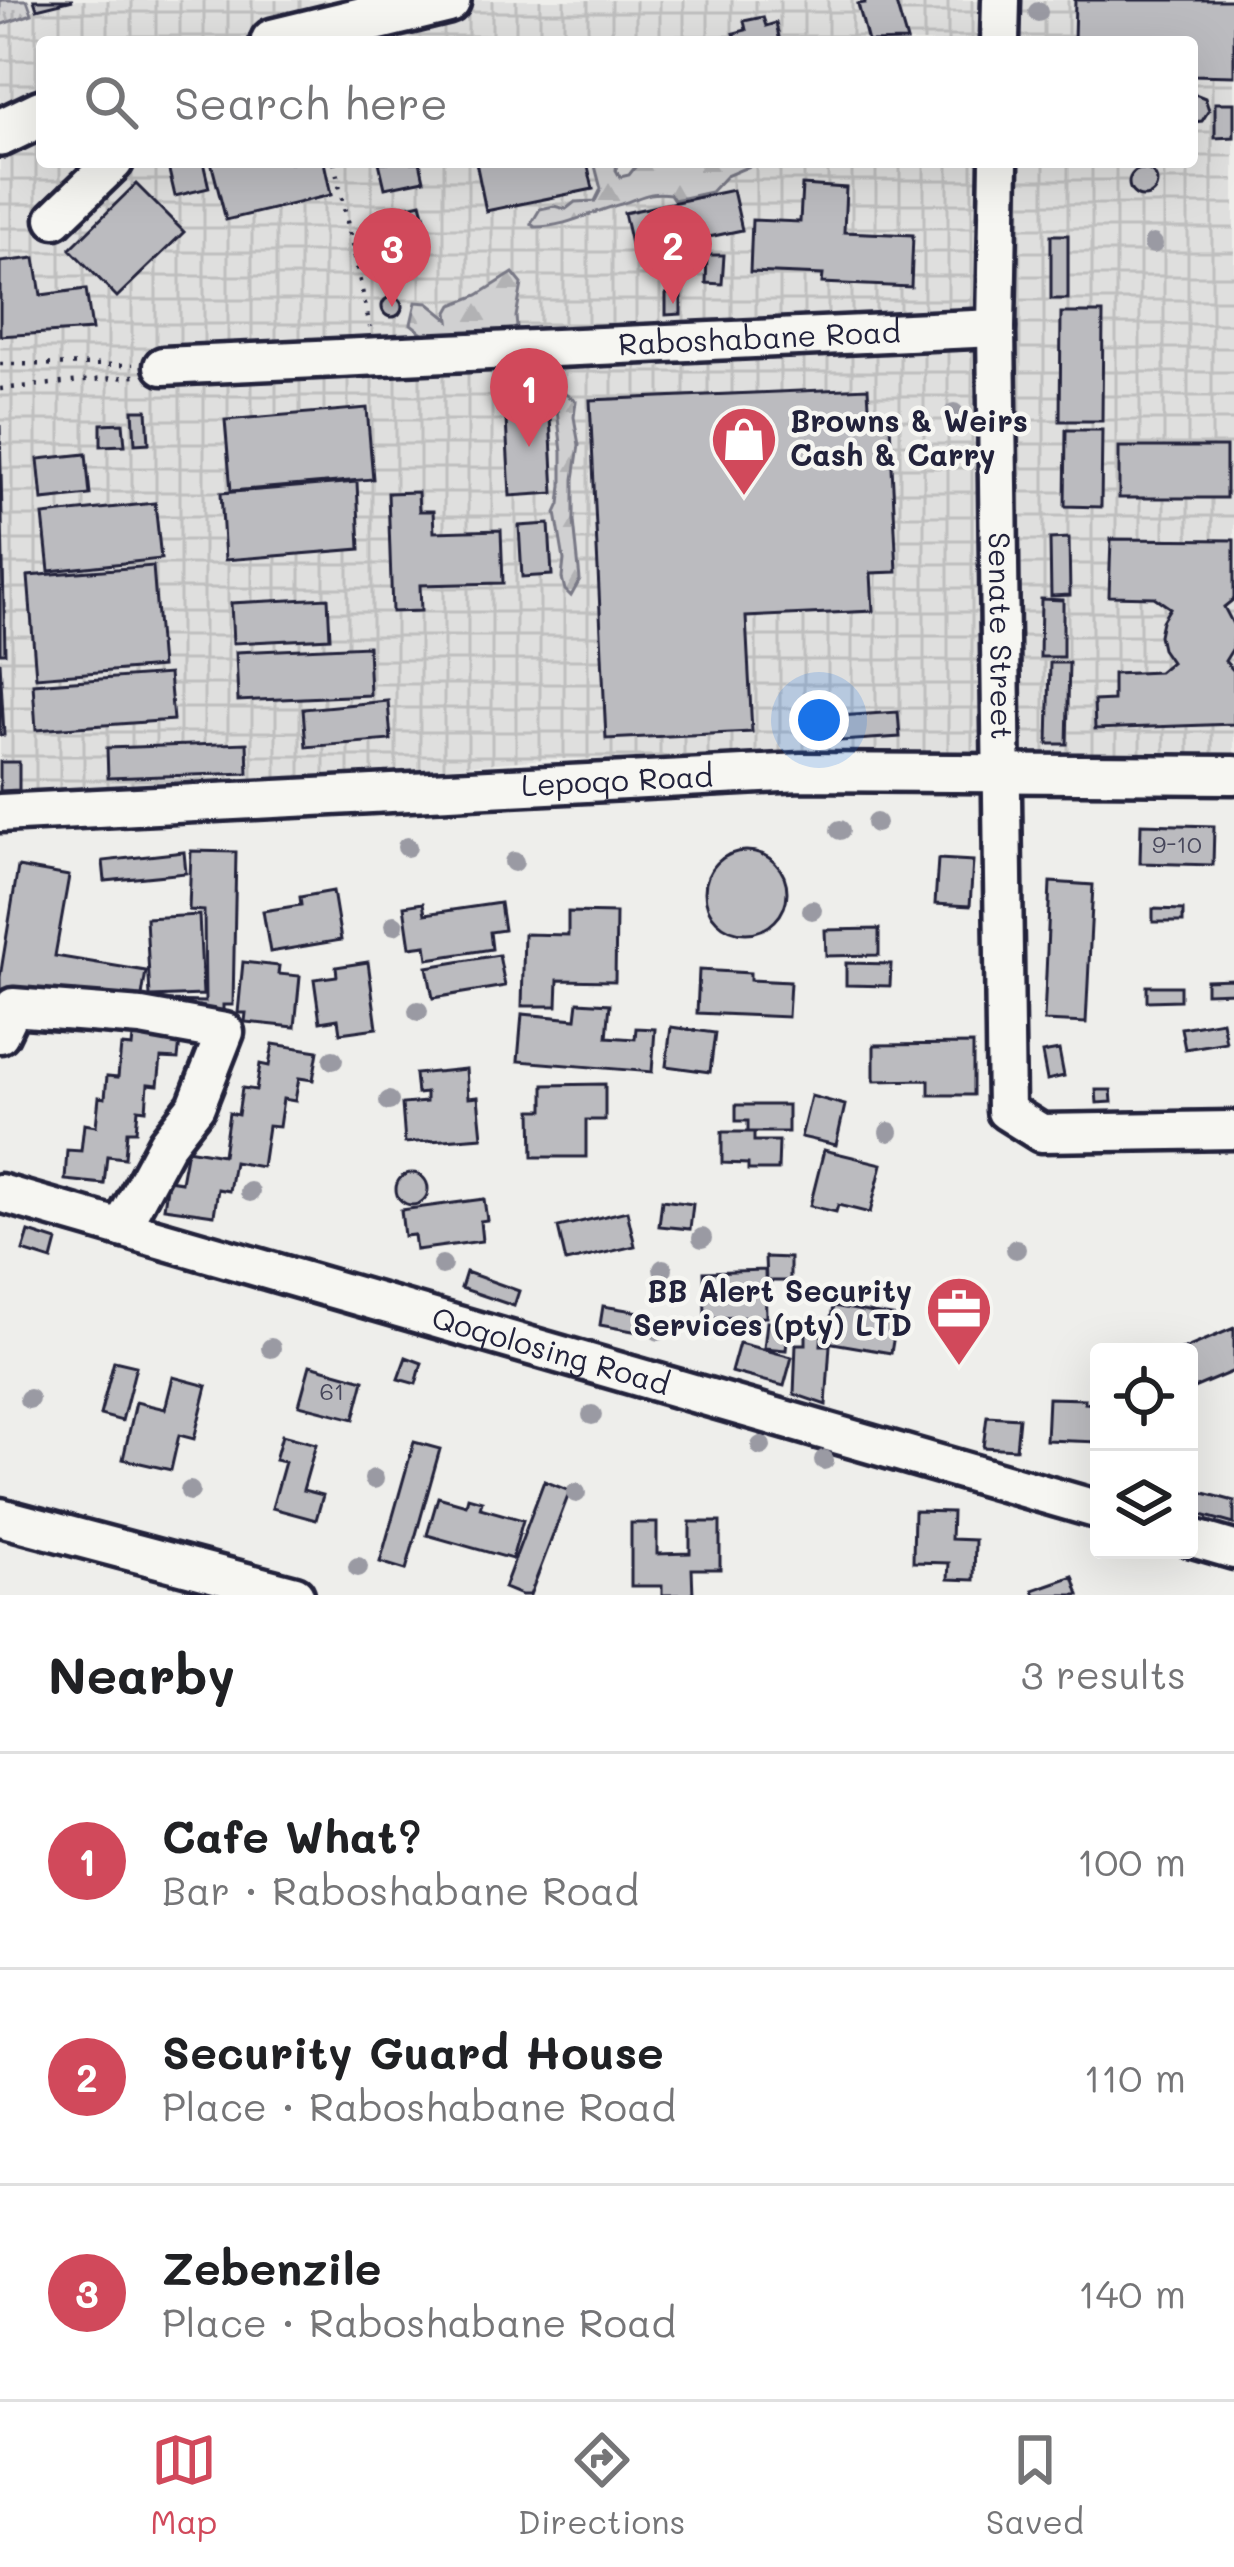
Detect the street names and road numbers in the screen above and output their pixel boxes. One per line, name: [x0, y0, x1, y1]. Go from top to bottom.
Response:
street label: Raboshabane Road: [617, 310, 901, 363]
street label: Senate Street: [981, 532, 1023, 740]
street label: Lepoqo Road: [520, 755, 714, 804]
street label: Qoqolosing Road: [427, 1297, 675, 1403]

